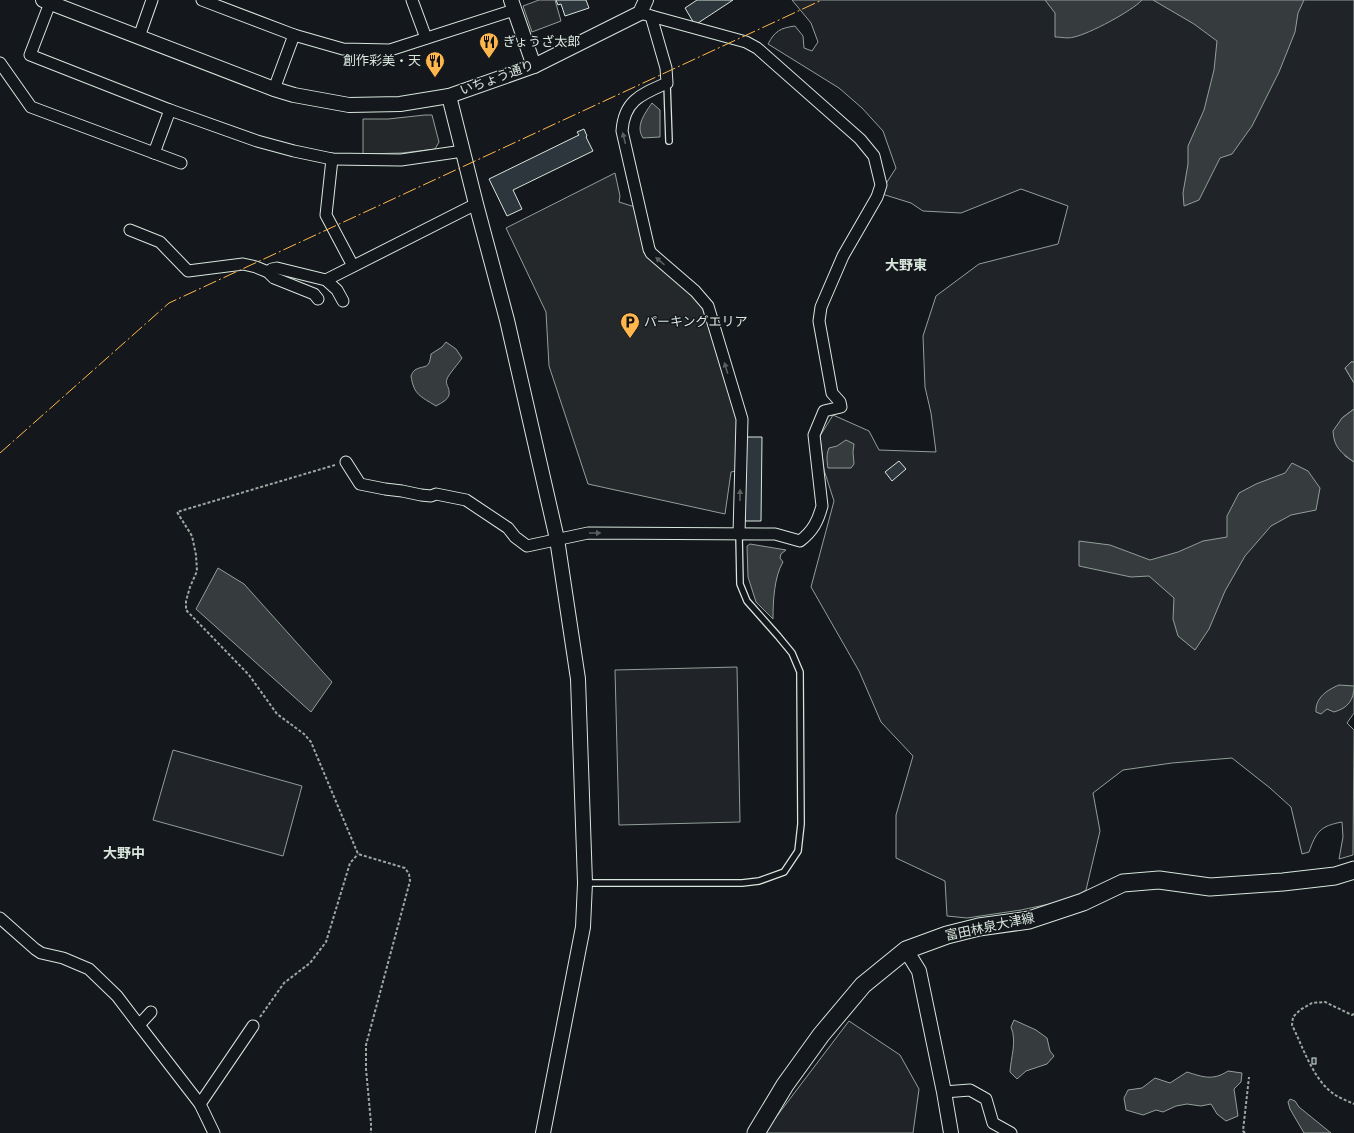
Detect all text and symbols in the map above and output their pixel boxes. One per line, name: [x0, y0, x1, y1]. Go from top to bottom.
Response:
restaurant icon: ぎょうざ太郎: [478, 31, 500, 59]
place label: ぎょうざ太郎: [503, 34, 580, 50]
restaurant icon: 創作彩美・天: [424, 50, 446, 78]
place label: 創作彩美・天: [343, 53, 421, 69]
street label: いちょう通り: [458, 57, 536, 99]
one-way arrow: [621, 132, 627, 144]
one-way arrow: [655, 256, 665, 266]
district label: 大野東: [885, 257, 927, 274]
parking icon: パーキングエリア: [619, 311, 641, 339]
place label: パーキングエリア: [644, 314, 748, 330]
one-way arrow: [723, 361, 729, 373]
one-way arrow: [737, 488, 743, 501]
one-way arrow: [589, 530, 602, 536]
district label: 大野中: [103, 845, 145, 862]
street label: 富田林泉大津線: [944, 910, 1036, 944]

